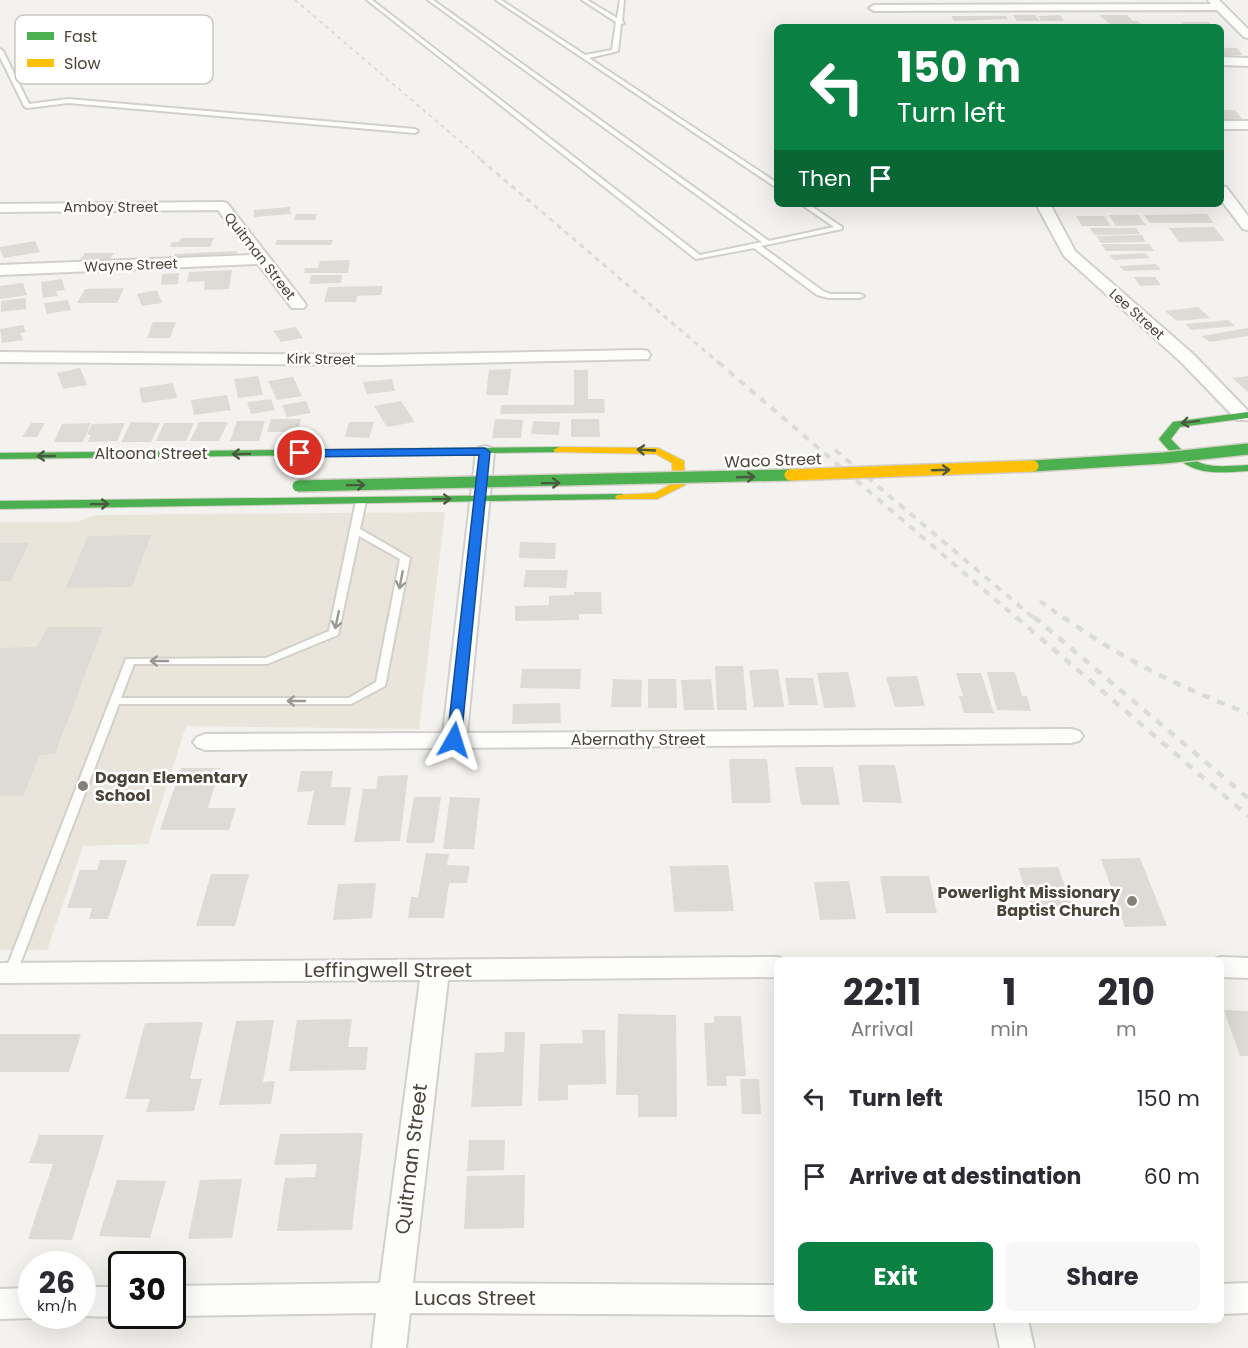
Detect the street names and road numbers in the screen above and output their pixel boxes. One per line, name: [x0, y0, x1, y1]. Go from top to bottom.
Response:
street label: Amboy Street: [64, 197, 158, 217]
street label: Quitman Street: [219, 208, 301, 304]
street label: Wayne Street: [84, 253, 178, 277]
street label: Lee Street: [1105, 284, 1169, 344]
street label: Kirk Street: [286, 348, 356, 370]
street label: Altoona Street: [94, 442, 208, 465]
street label: Waco Street: [724, 447, 822, 474]
street label: Abernathy Street: [571, 728, 706, 751]
street label: Leffingwell Street: [304, 956, 472, 984]
street label: Quitman Street: [388, 1082, 434, 1236]
street label: Lucas Street: [414, 1284, 536, 1312]

